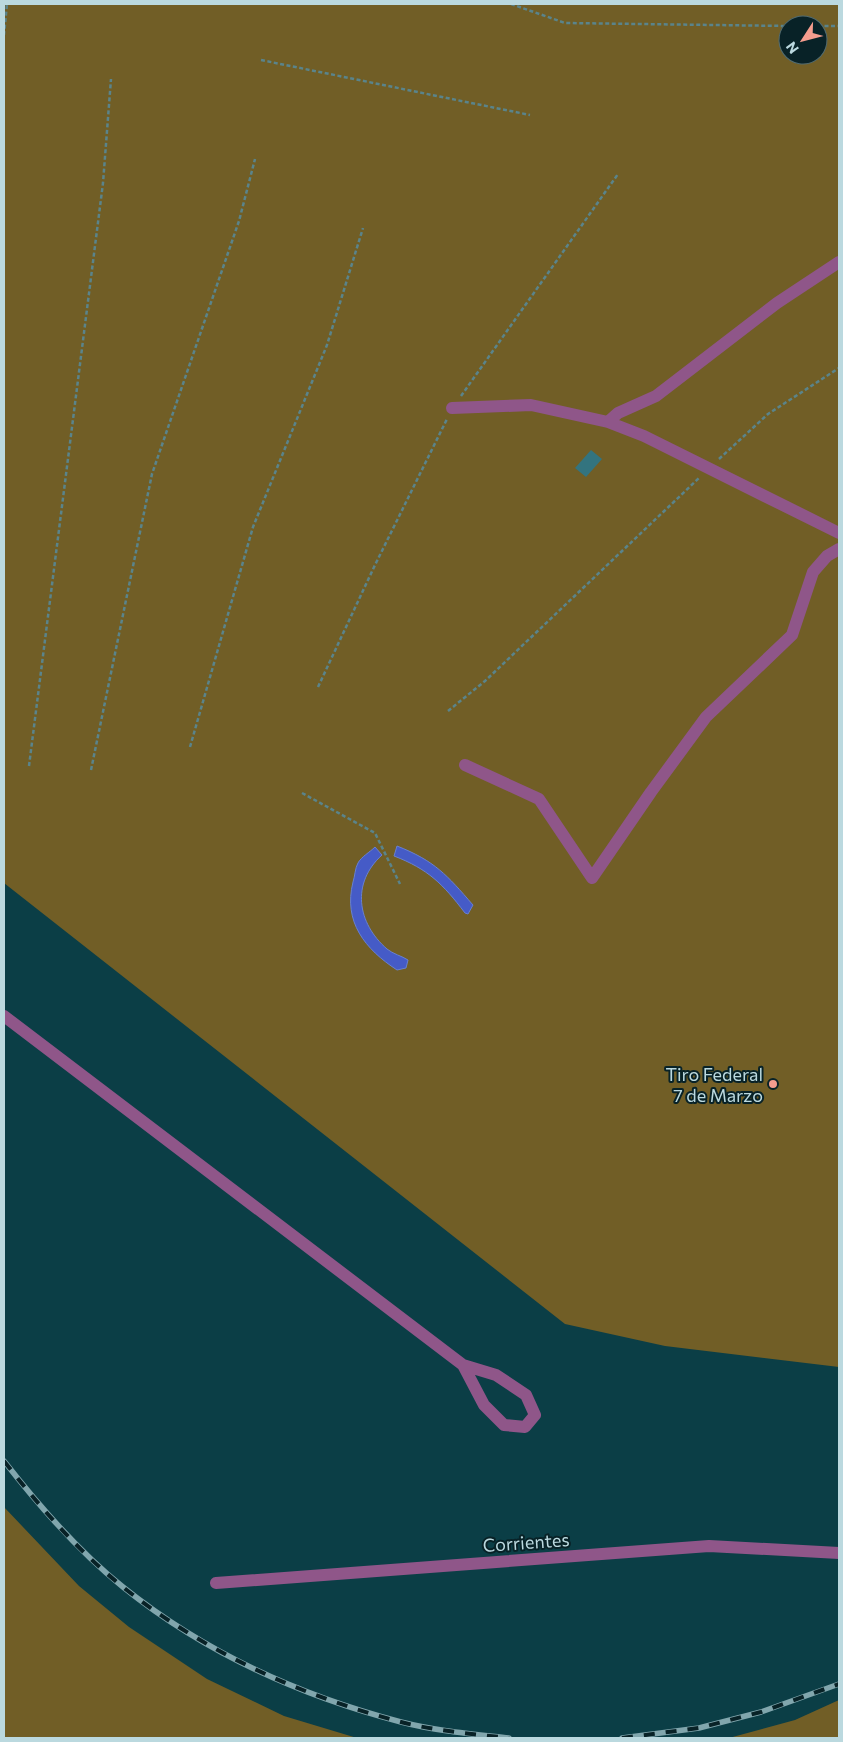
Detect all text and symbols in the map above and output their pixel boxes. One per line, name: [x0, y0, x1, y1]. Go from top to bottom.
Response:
north arrow: [778, 15, 828, 65]
text: N: [782, 39, 802, 57]
place label: Tiro Federal 7 de Marzo: [665, 1063, 763, 1106]
marker: Tiro Federal 7 de Marzo: [767, 1078, 779, 1090]
street label: Corrientes: [482, 1528, 570, 1556]

